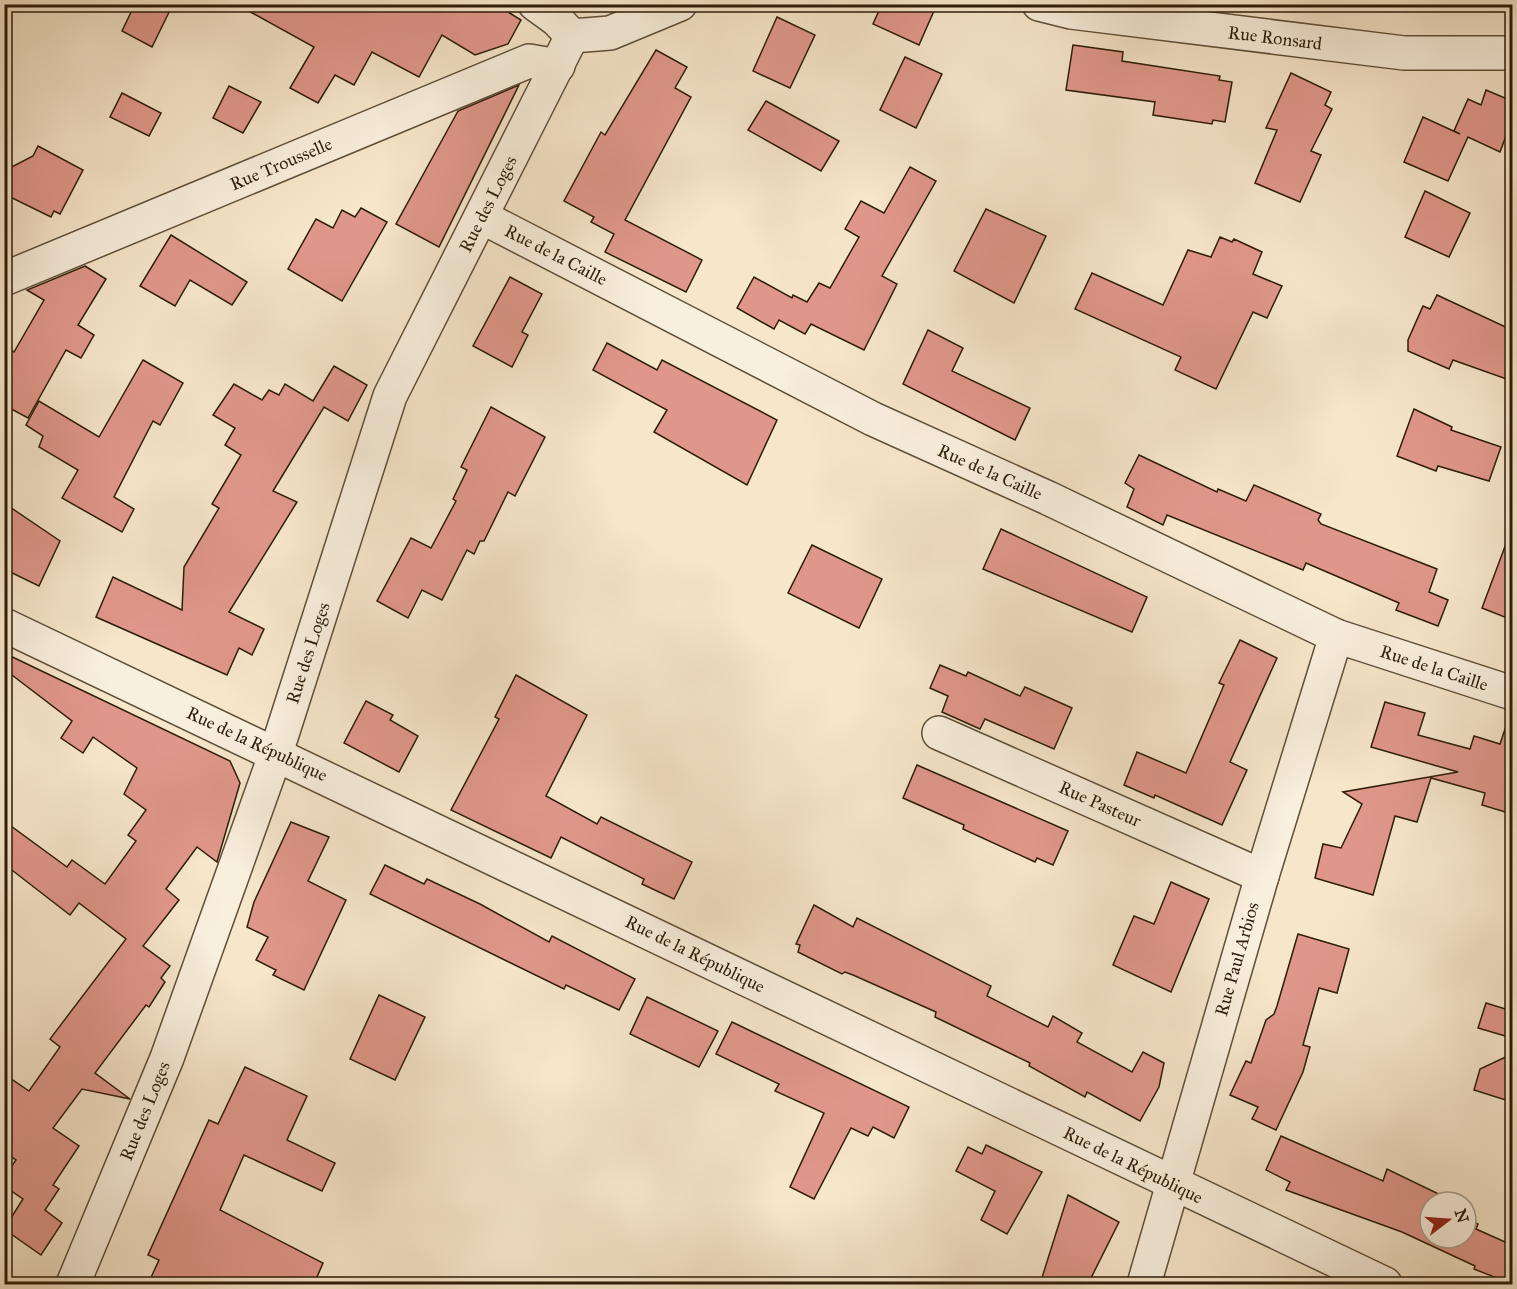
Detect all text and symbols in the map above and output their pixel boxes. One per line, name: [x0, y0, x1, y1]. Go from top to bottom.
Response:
street label: Rue Ronsard: [1227, 21, 1323, 55]
street label: Rue Trousselle: [227, 133, 335, 195]
street label: Rue des Loges: [454, 152, 523, 256]
street label: Rue de la Caille: [501, 220, 611, 290]
street label: Rue de la Caille: [934, 439, 1046, 505]
street label: Rue des Loges: [281, 599, 336, 707]
street label: Rue de la Caille: [1377, 640, 1491, 696]
street label: Rue de la République: [183, 702, 331, 787]
street label: Rue Pasteur: [1055, 776, 1145, 832]
street label: Rue Paul Arbios: [1210, 899, 1264, 1019]
street label: Rue de la République: [621, 911, 769, 998]
street label: Rue des Loges: [115, 1058, 176, 1164]
street label: Rue de la République: [1059, 1122, 1207, 1209]
north arrow: [1418, 1190, 1478, 1250]
text: N: [1451, 1206, 1473, 1225]

